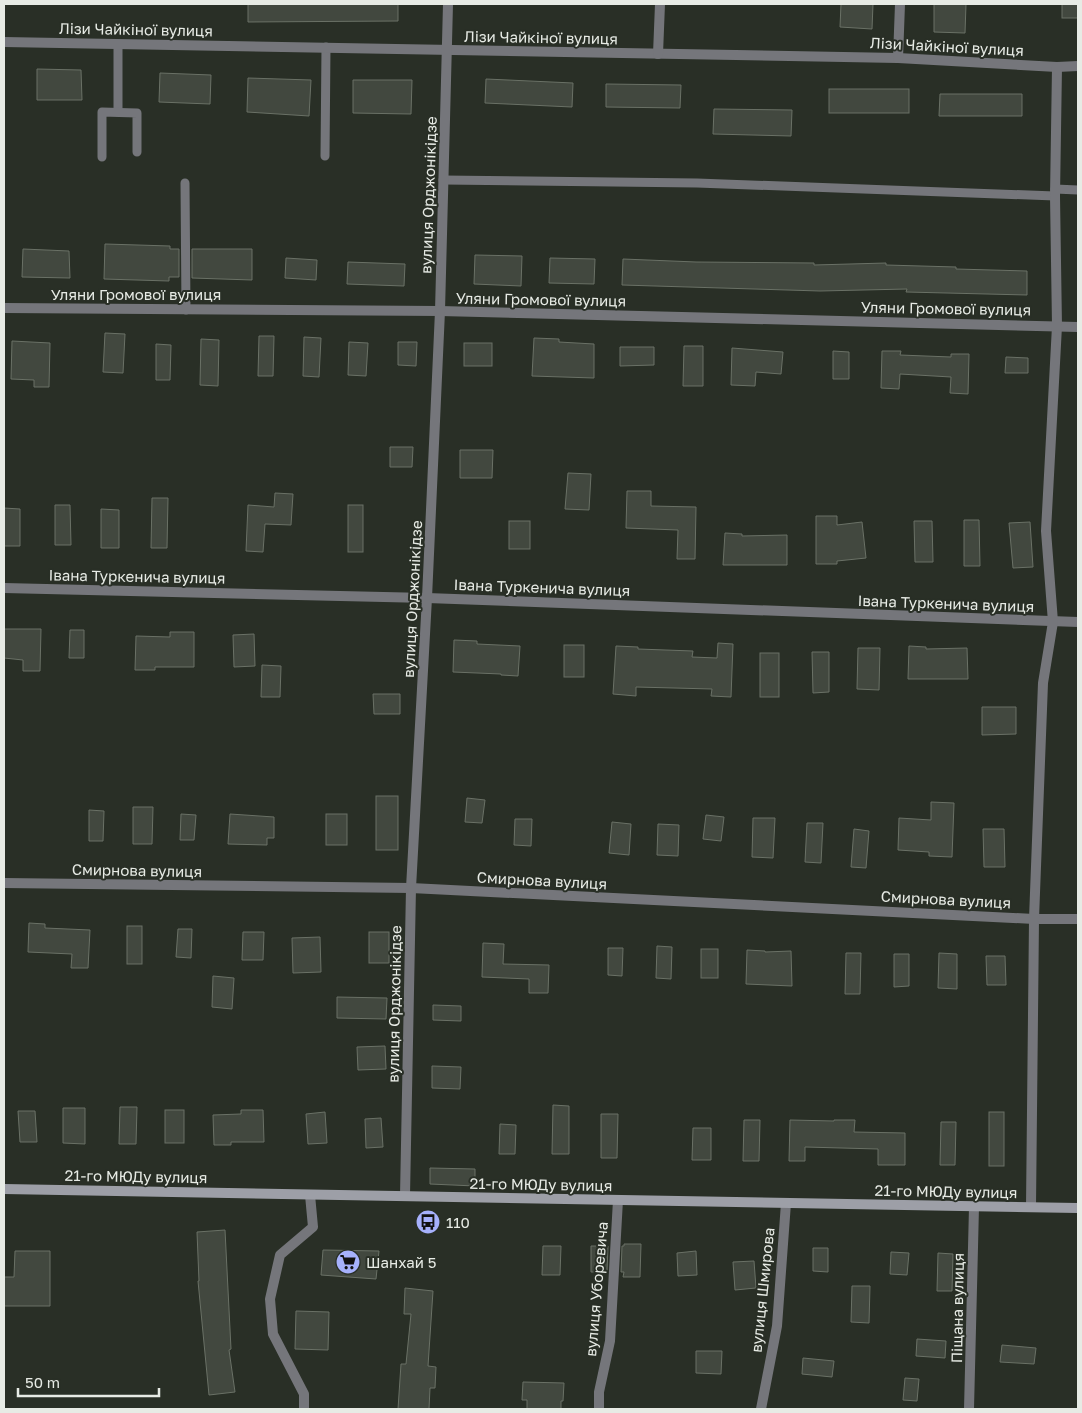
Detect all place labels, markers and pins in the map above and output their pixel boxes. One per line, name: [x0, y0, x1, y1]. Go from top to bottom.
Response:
bus stop icon: 110: [415, 1209, 441, 1235]
place label: 110: [446, 1213, 470, 1231]
supermarket icon: Шанхай 5: [335, 1249, 361, 1275]
place label: Шанхай 5: [366, 1253, 436, 1271]

